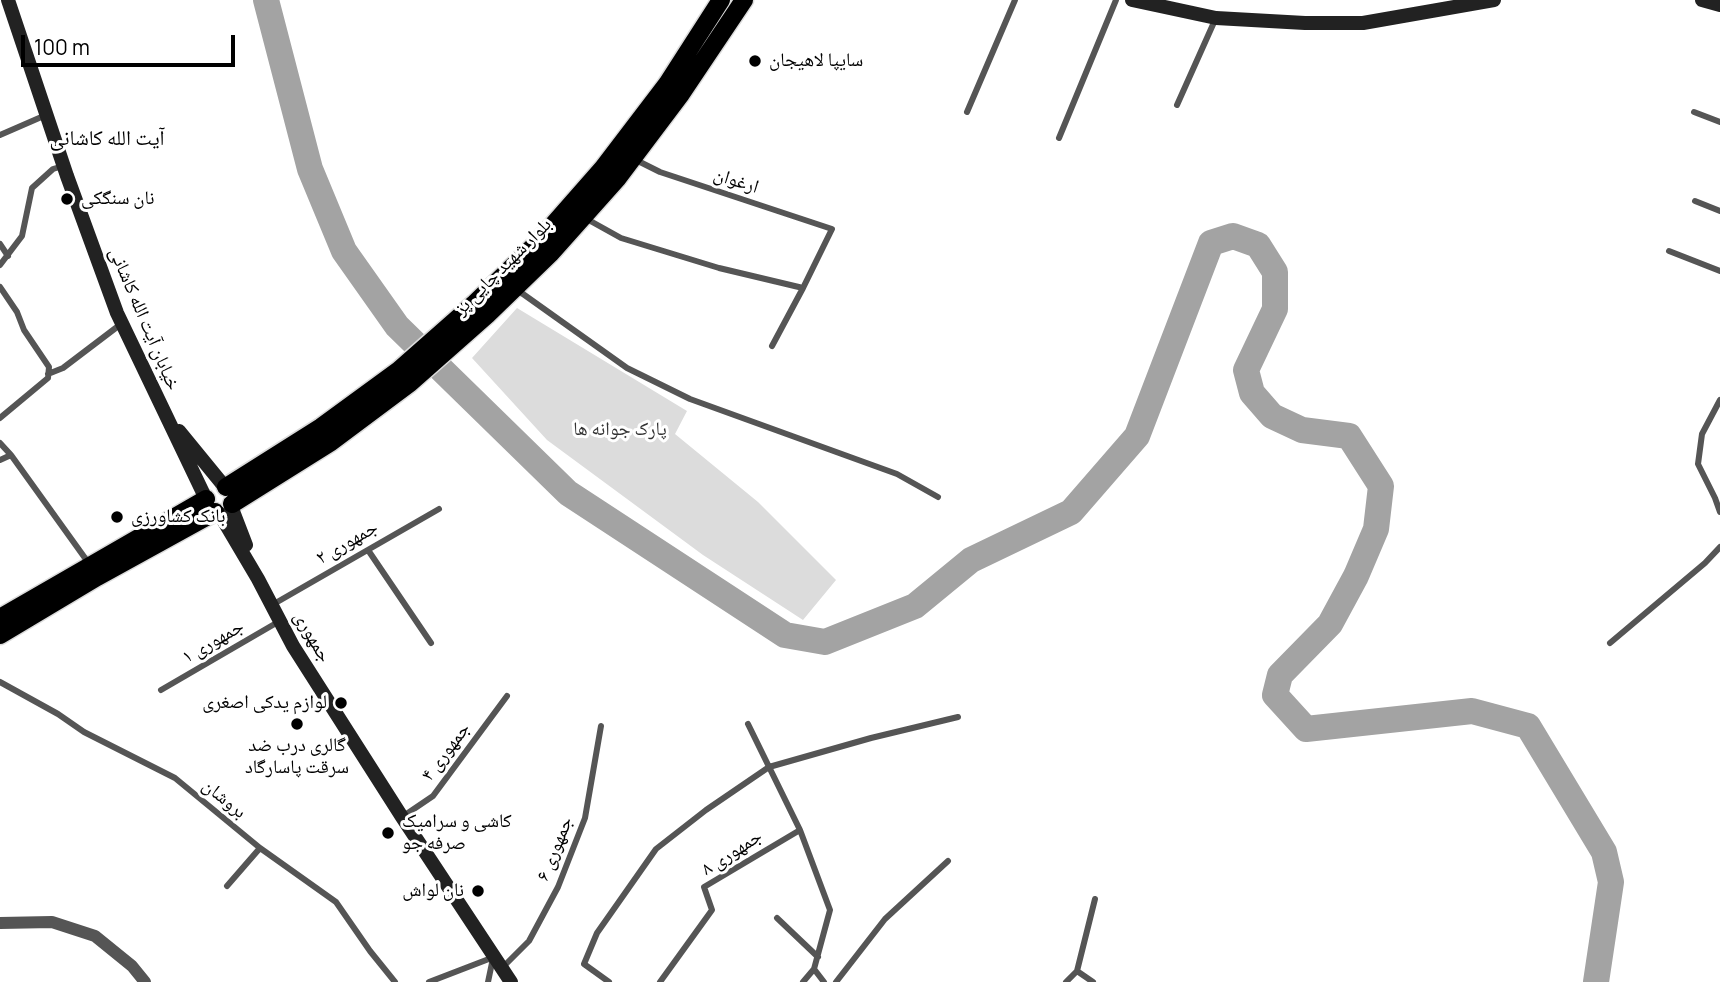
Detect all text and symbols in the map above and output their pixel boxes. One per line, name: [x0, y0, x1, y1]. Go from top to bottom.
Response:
scale bar: [24, 21, 238, 65]
text: 100 m: [34, 33, 90, 61]
place label: سایپا لاهیجان: [769, 50, 863, 72]
marker: سایپا لاهیجان: [747, 53, 763, 69]
district label: آیت الله کاشانی: [49, 126, 165, 152]
street label: ارغوان: [711, 163, 761, 199]
place label: نان سنگکی: [81, 188, 155, 210]
marker: نان سنگکی: [59, 191, 75, 207]
street label: بلوار شهید چایی پز: [450, 214, 556, 320]
street label: خیابان آیت الله کاشانی: [104, 244, 184, 394]
park label: پارک جوانه ها: [573, 419, 667, 441]
place label: بانک کشاورزی: [131, 506, 225, 528]
marker: بانک کشاورزی: [109, 509, 125, 525]
street label: جمهوری ۲: [312, 516, 382, 570]
street label: جمهوری: [288, 607, 336, 667]
street label: جمهوری ۱: [178, 615, 248, 669]
place label: لوازم یدکی اصغری: [202, 692, 327, 714]
marker: لوازم یدکی اصغری: [333, 695, 349, 711]
marker: گالری درب ضد سرقت پاسارگاد: [289, 716, 305, 732]
street label: جمهوری ۴: [417, 718, 475, 786]
place label: گالری درب ضد سرقت پاسارگاد: [245, 735, 349, 779]
street label: بروشان: [197, 774, 251, 824]
place label: کاشی و سرامیک صرفه جو: [402, 811, 512, 855]
street label: جمهوری ۶: [532, 813, 578, 885]
marker: کاشی و سرامیک صرفه جو: [380, 825, 396, 841]
street label: جمهوری ۸: [697, 825, 767, 881]
place label: نان لواش: [402, 880, 464, 902]
marker: نان لواش: [470, 883, 486, 899]

